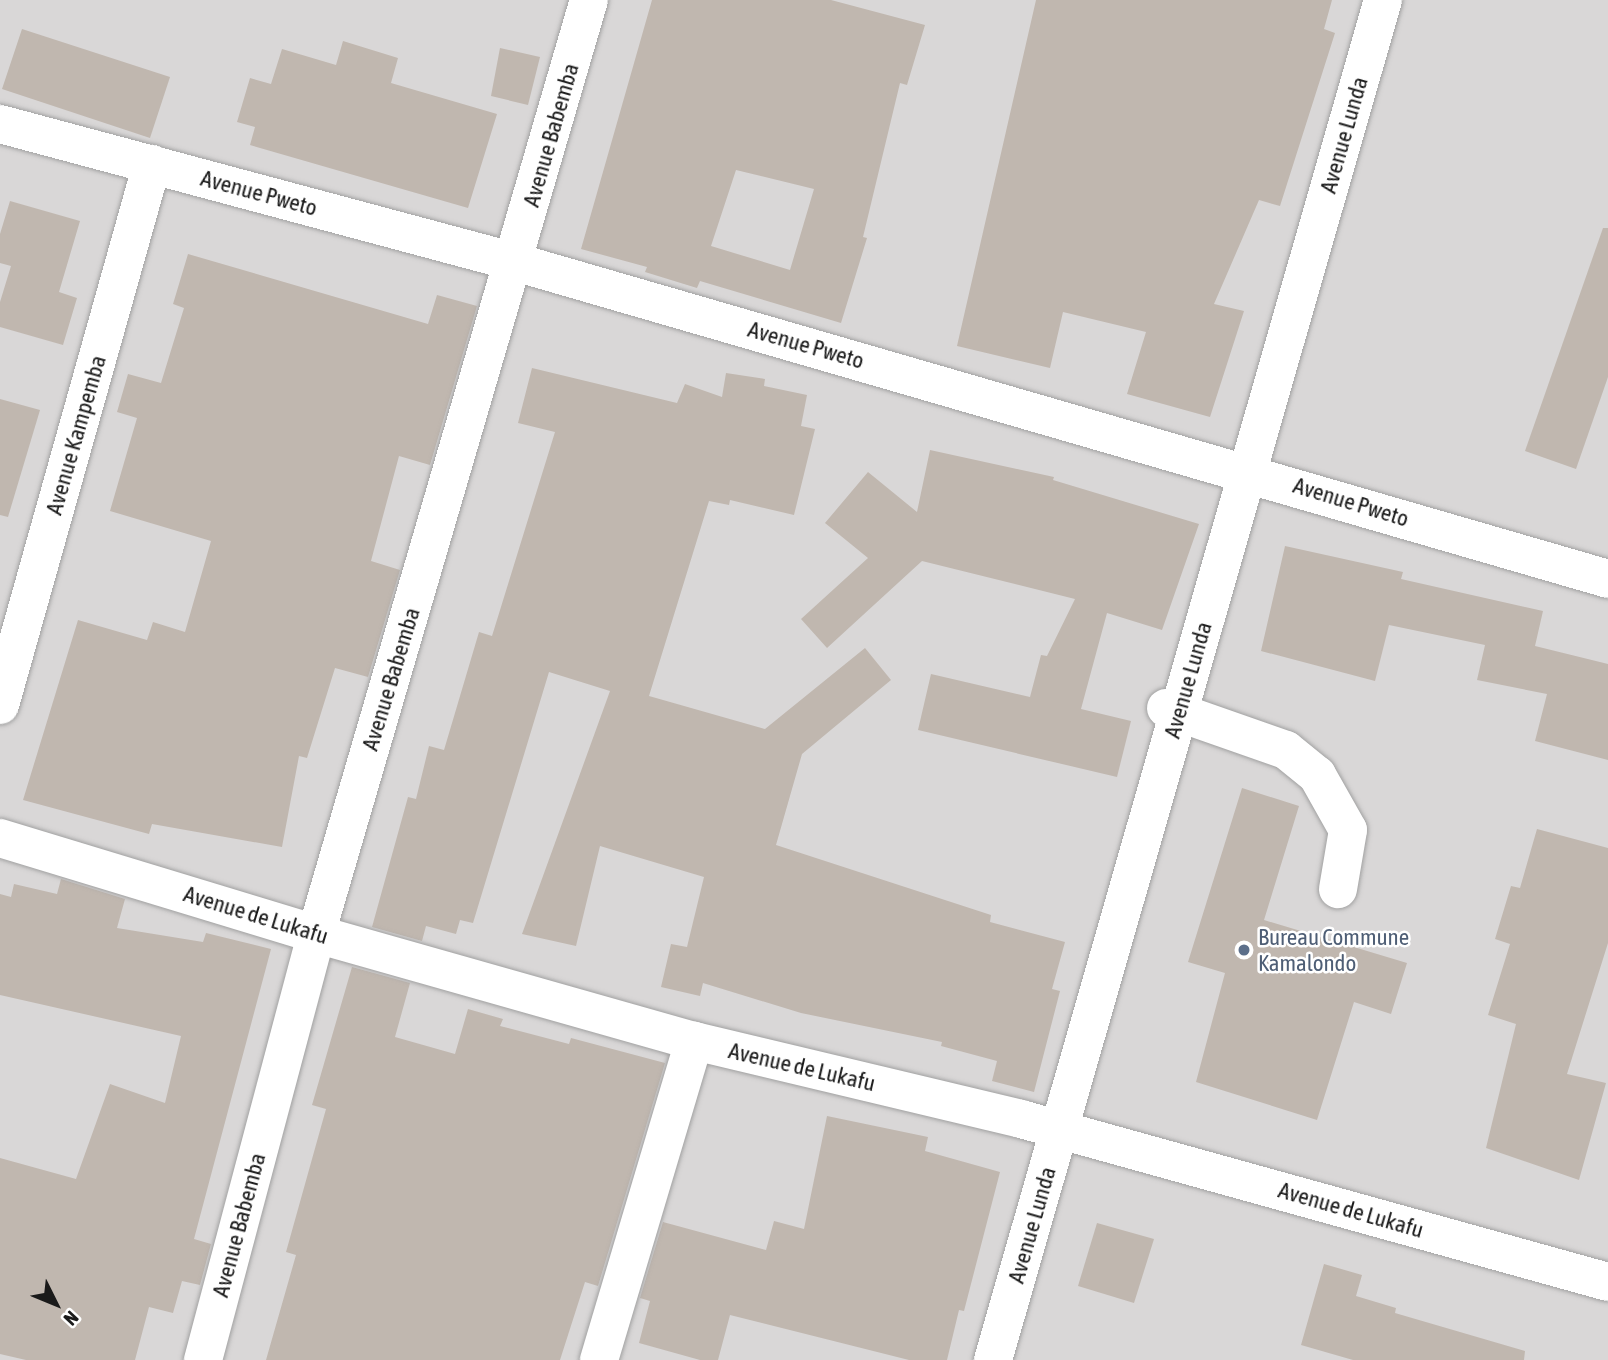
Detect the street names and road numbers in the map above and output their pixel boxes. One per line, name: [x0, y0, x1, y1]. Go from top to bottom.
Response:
street label: Avenue Babemba: [517, 60, 585, 210]
street label: Avenue Lunda: [1314, 74, 1374, 196]
street label: Avenue Pweto: [198, 164, 320, 222]
street label: Avenue Pweto: [745, 315, 867, 375]
street label: Avenue Kampemba: [40, 352, 112, 518]
street label: Avenue Pweto: [1290, 471, 1412, 533]
street label: Avenue Babemba: [356, 604, 426, 754]
street label: Avenue Lunda: [1158, 619, 1218, 741]
street label: Avenue de Lukafu: [180, 880, 332, 950]
street label: Avenue de Lukafu: [726, 1037, 878, 1097]
street label: Avenue Babemba: [207, 1150, 271, 1300]
street label: Avenue Lunda: [1002, 1164, 1062, 1286]
street label: Avenue de Lukafu: [1275, 1176, 1427, 1244]

